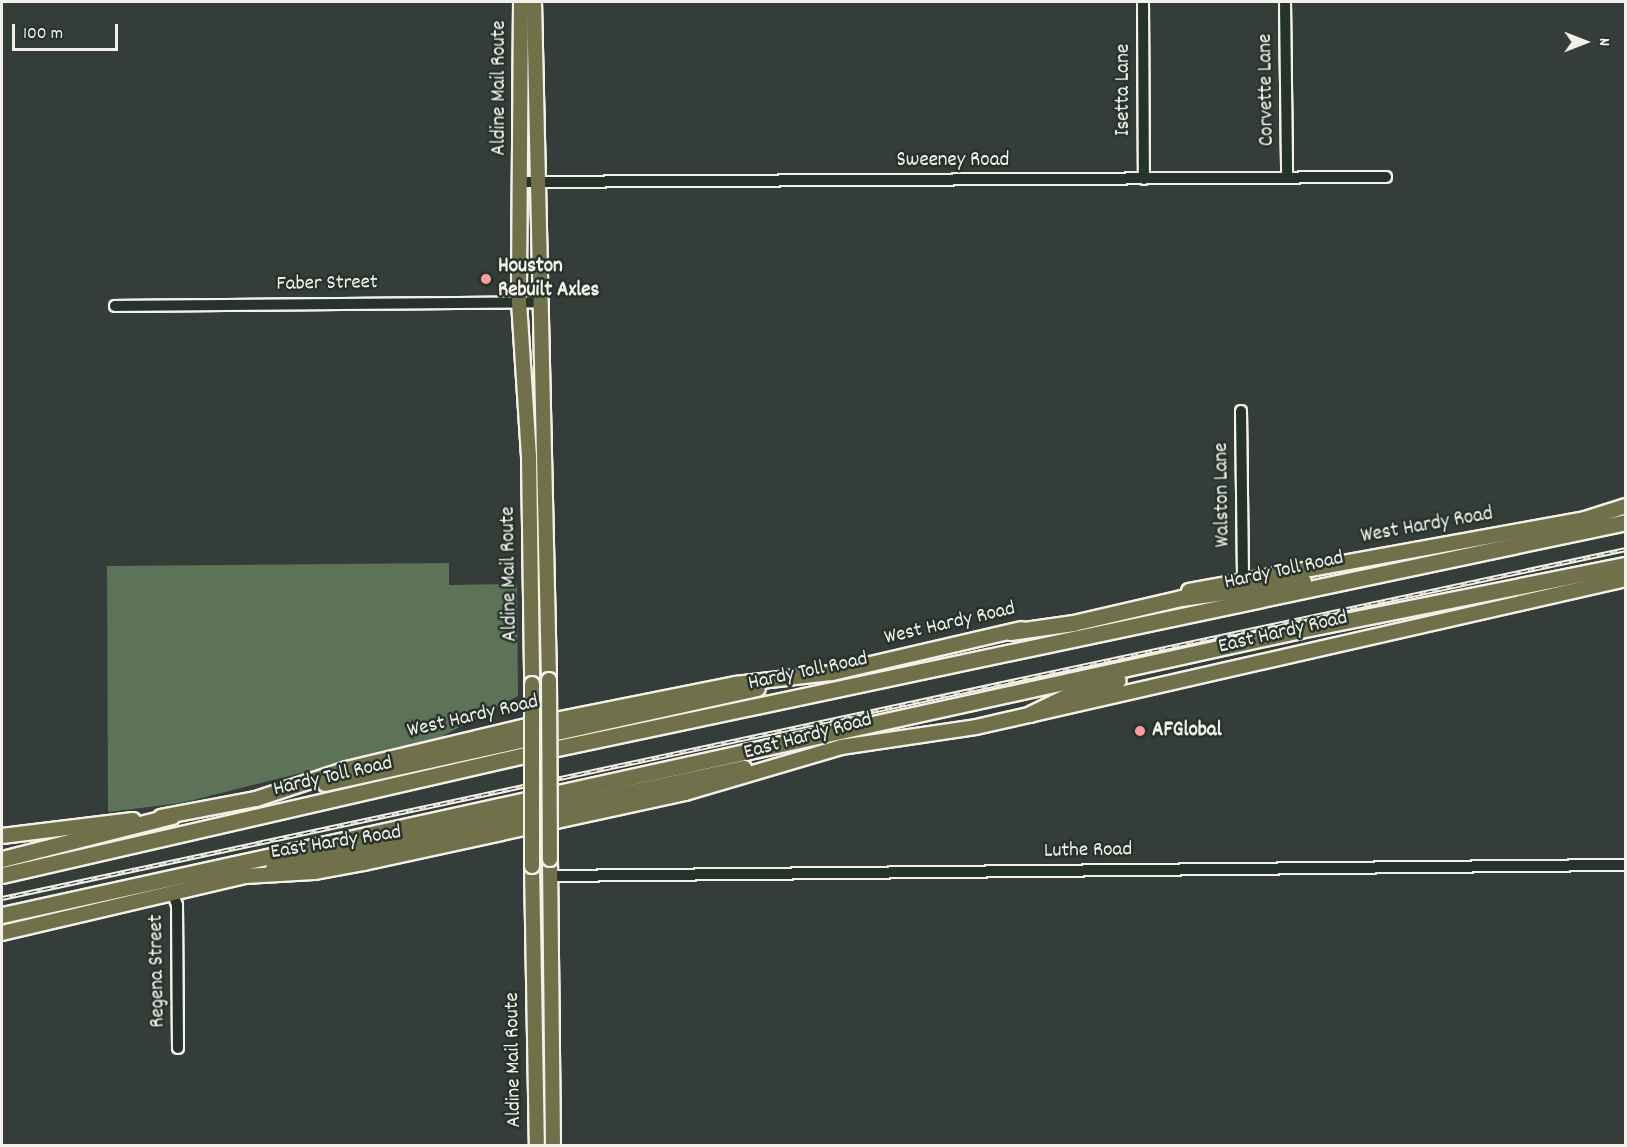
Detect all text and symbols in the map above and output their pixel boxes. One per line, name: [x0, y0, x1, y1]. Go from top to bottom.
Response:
scale bar: [15, 12, 122, 50]
north arrow: [1555, 12, 1615, 72]
street label: Aldine Mail Route: [487, 20, 513, 156]
text: 100 m: [23, 22, 63, 47]
street label: Corvette Lane: [1253, 34, 1281, 146]
text: N: [1592, 38, 1615, 46]
street label: Isetta Lane: [1111, 44, 1137, 136]
street label: Sweeney Road: [897, 148, 1009, 174]
place label: Houston Rebuilt Axles: [498, 254, 599, 304]
street label: Faber Street: [276, 271, 378, 297]
marker: Houston Rebuilt Axles: [479, 272, 493, 286]
street label: Walston Lane: [1209, 442, 1237, 548]
street label: West Hardy Road: [1359, 502, 1495, 550]
street label: Aldine Mail Route: [496, 506, 524, 642]
street label: Hardy Toll Road: [1222, 546, 1346, 596]
street label: West Hardy Road: [882, 597, 1018, 651]
street label: East Hardy Road: [1216, 606, 1350, 660]
street label: Hardy Toll Road: [746, 647, 870, 697]
street label: West Hardy Road: [405, 690, 541, 744]
street label: East Hardy Road: [741, 708, 875, 766]
place label: AFGlobal: [1152, 718, 1222, 744]
marker: AFGlobal: [1133, 724, 1147, 738]
street label: Hardy Toll Road: [271, 751, 395, 803]
street label: East Hardy Road: [269, 820, 403, 866]
street label: Luthe Road: [1044, 838, 1132, 864]
street label: Regena Street: [144, 914, 172, 1028]
street label: Aldine Mail Route: [500, 992, 528, 1128]

